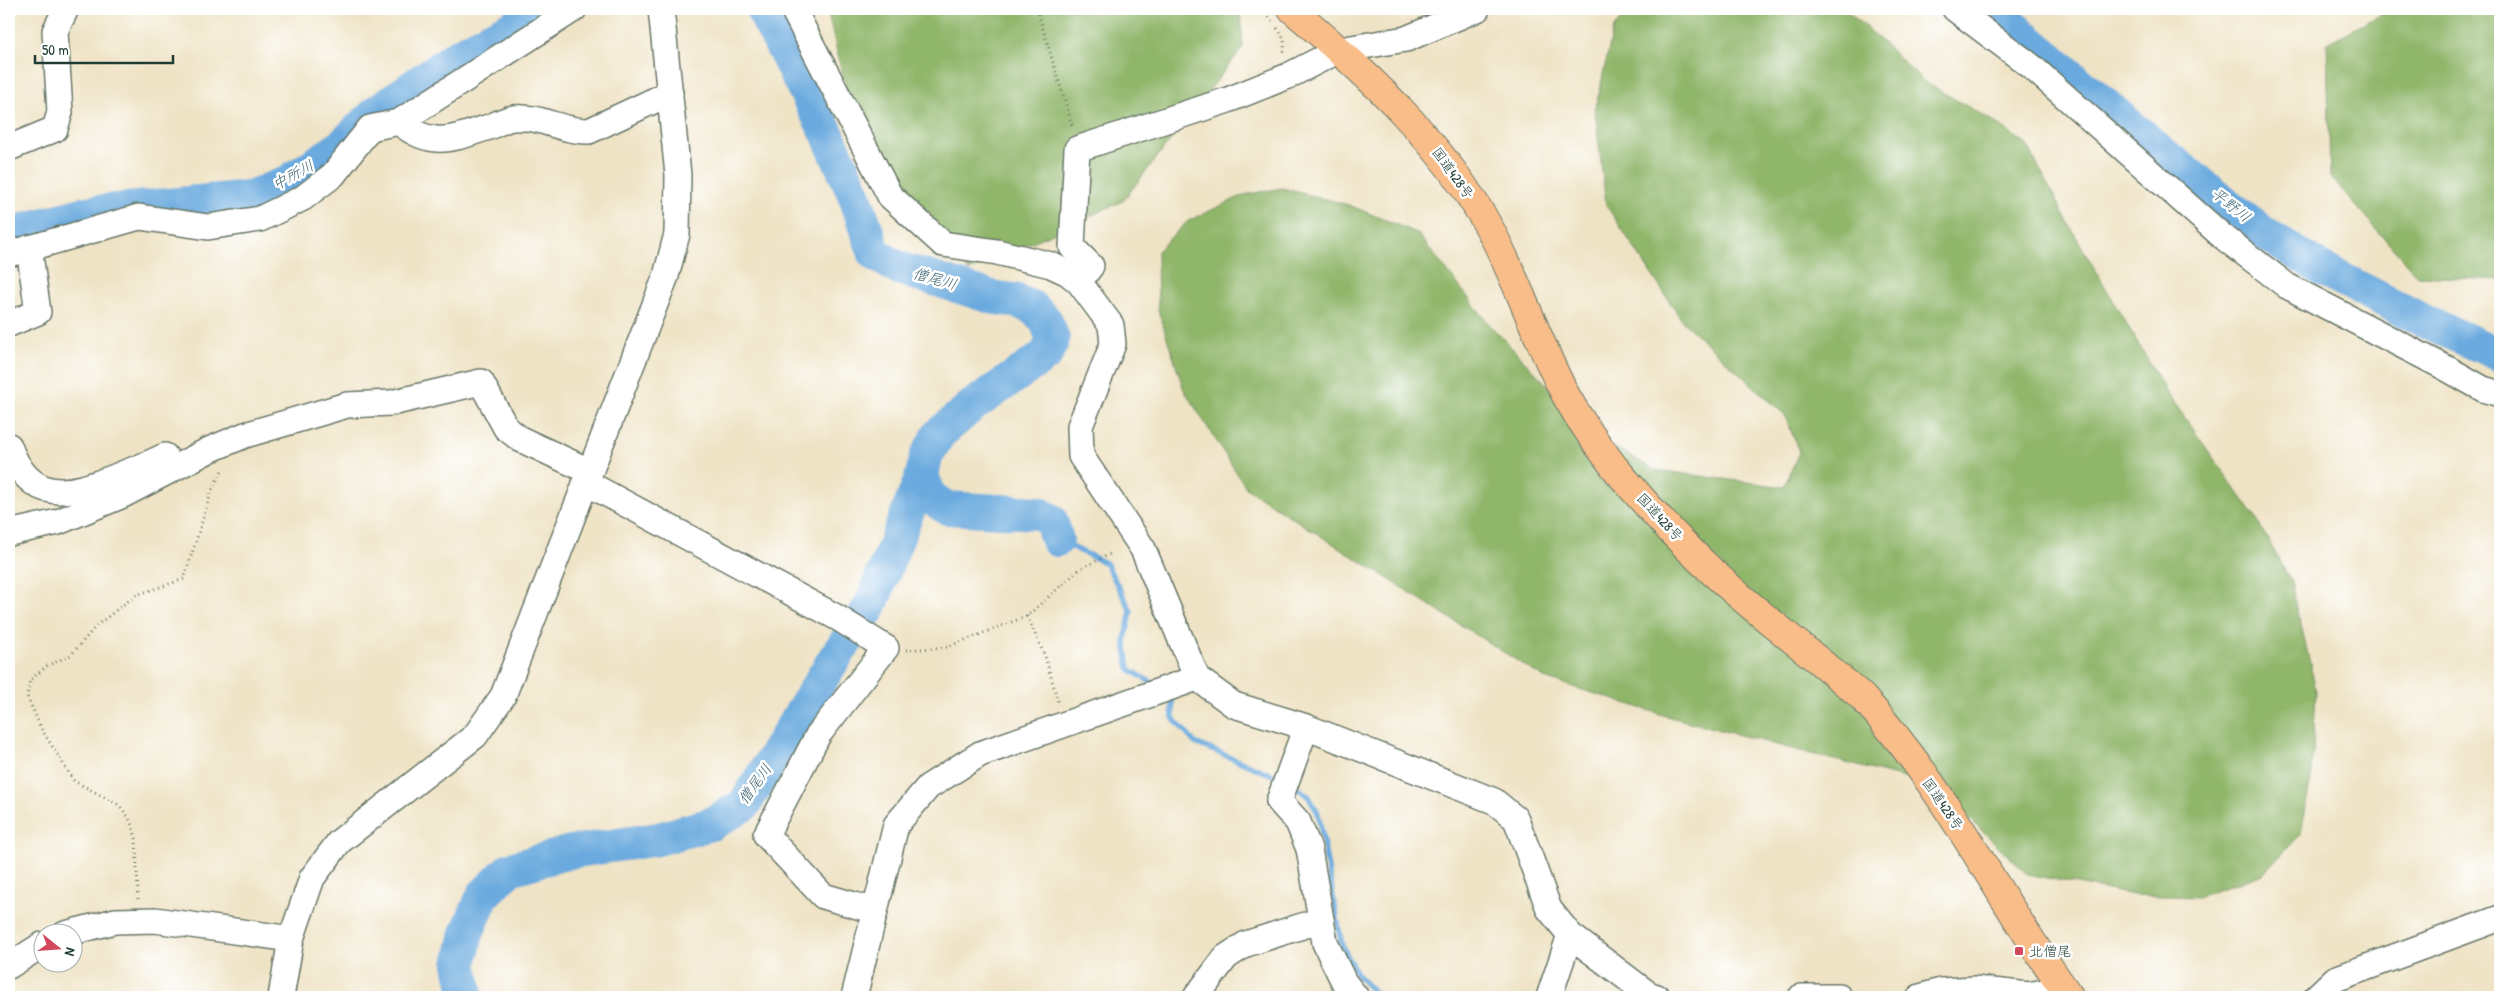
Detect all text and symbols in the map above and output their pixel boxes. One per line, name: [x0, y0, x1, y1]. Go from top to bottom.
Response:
scale bar: [35, 32, 172, 64]
text: 50 m: [42, 39, 69, 60]
street label: 国道428号: [1428, 143, 1479, 203]
water label: 中所川: [268, 154, 318, 195]
water label: 平野川: [2207, 182, 2255, 227]
water label: 僧尾川: [911, 262, 960, 295]
street label: 国道428号: [1633, 488, 1688, 545]
water label: 僧尾川: [733, 759, 776, 808]
street label: 国道428号: [1918, 774, 1968, 834]
north arrow: [32, 924, 82, 974]
place label: 北僧尾: [2029, 941, 2071, 960]
marker: 北僧尾: [2013, 945, 2025, 957]
text: N: [61, 946, 81, 959]

